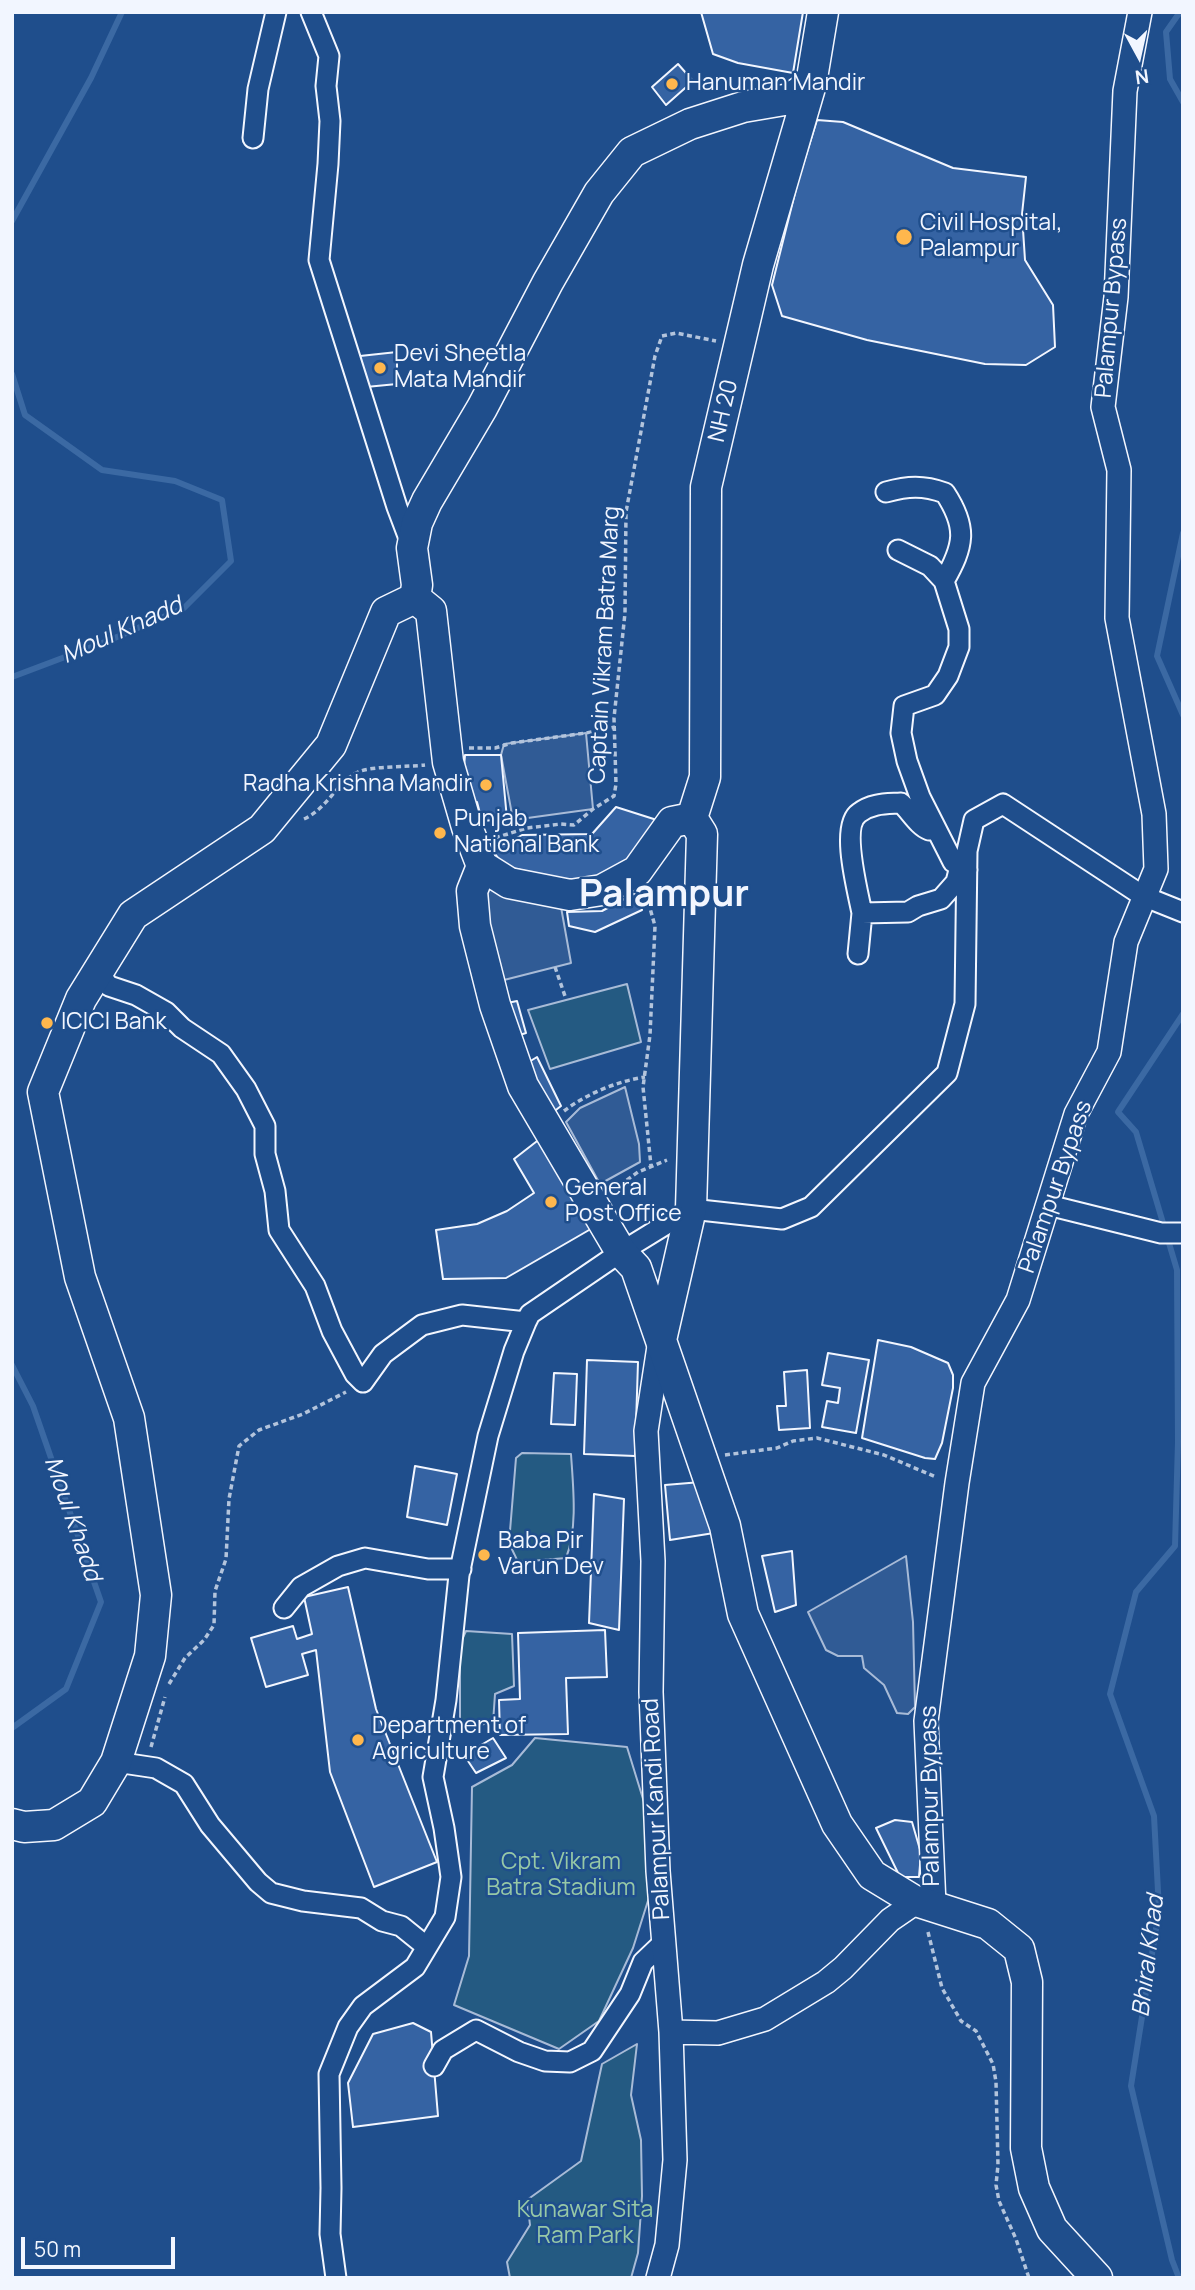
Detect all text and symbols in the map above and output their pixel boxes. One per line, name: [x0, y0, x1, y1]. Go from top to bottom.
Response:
north arrow: [1104, 21, 1174, 91]
text: N: [1133, 63, 1150, 91]
place label: Hanuman Mandir: [686, 70, 865, 98]
marker: Hanuman Mandir: [664, 76, 680, 92]
place label: Civil Hospital, Palampur: [920, 210, 1063, 264]
street label: Palampur Bypass: [1090, 217, 1134, 399]
marker: Civil Hospital, Palampur: [894, 227, 914, 247]
place label: Devi Sheetla Mata Mandir: [394, 341, 526, 395]
marker: Devi Sheetla Mata Mandir: [372, 360, 388, 376]
street label: NH 20: [703, 377, 745, 445]
street label: Captain Vikram Batra Marg: [584, 505, 626, 785]
water label: Moul Khadd: [57, 592, 187, 670]
place label: Radha Krishna Mandir: [243, 771, 472, 799]
marker: Radha Krishna Mandir: [478, 777, 494, 793]
place label: Punjab National Bank: [454, 806, 599, 860]
marker: Punjab National Bank: [432, 825, 448, 841]
district label: Palampur: [579, 874, 749, 918]
place label: ICICI Bank: [61, 1009, 167, 1037]
marker: ICICI Bank: [39, 1015, 55, 1031]
street label: Palampur Bypass: [1014, 1097, 1098, 1277]
place label: General Post Office: [565, 1175, 682, 1229]
marker: General Post Office: [543, 1194, 559, 1210]
water label: Moul Khadd: [37, 1453, 107, 1585]
place label: Baba Pir Varun Dev: [498, 1528, 604, 1582]
marker: Baba Pir Varun Dev: [476, 1547, 492, 1563]
street label: Palampur Kandi Road: [637, 1697, 677, 1921]
street label: Palampur Bypass: [916, 1705, 946, 1887]
place label: Department of Agriculture: [372, 1713, 526, 1767]
marker: Department of Agriculture: [350, 1732, 366, 1748]
park label: Cpt. Vikram Batra Stadium: [486, 1849, 636, 1903]
water label: Bhiral Khad: [1127, 1893, 1171, 2019]
park label: Kunawar Sita Ram Park: [517, 2197, 653, 2251]
scale bar: [24, 2224, 178, 2268]
text: 50 m: [34, 2235, 81, 2263]

